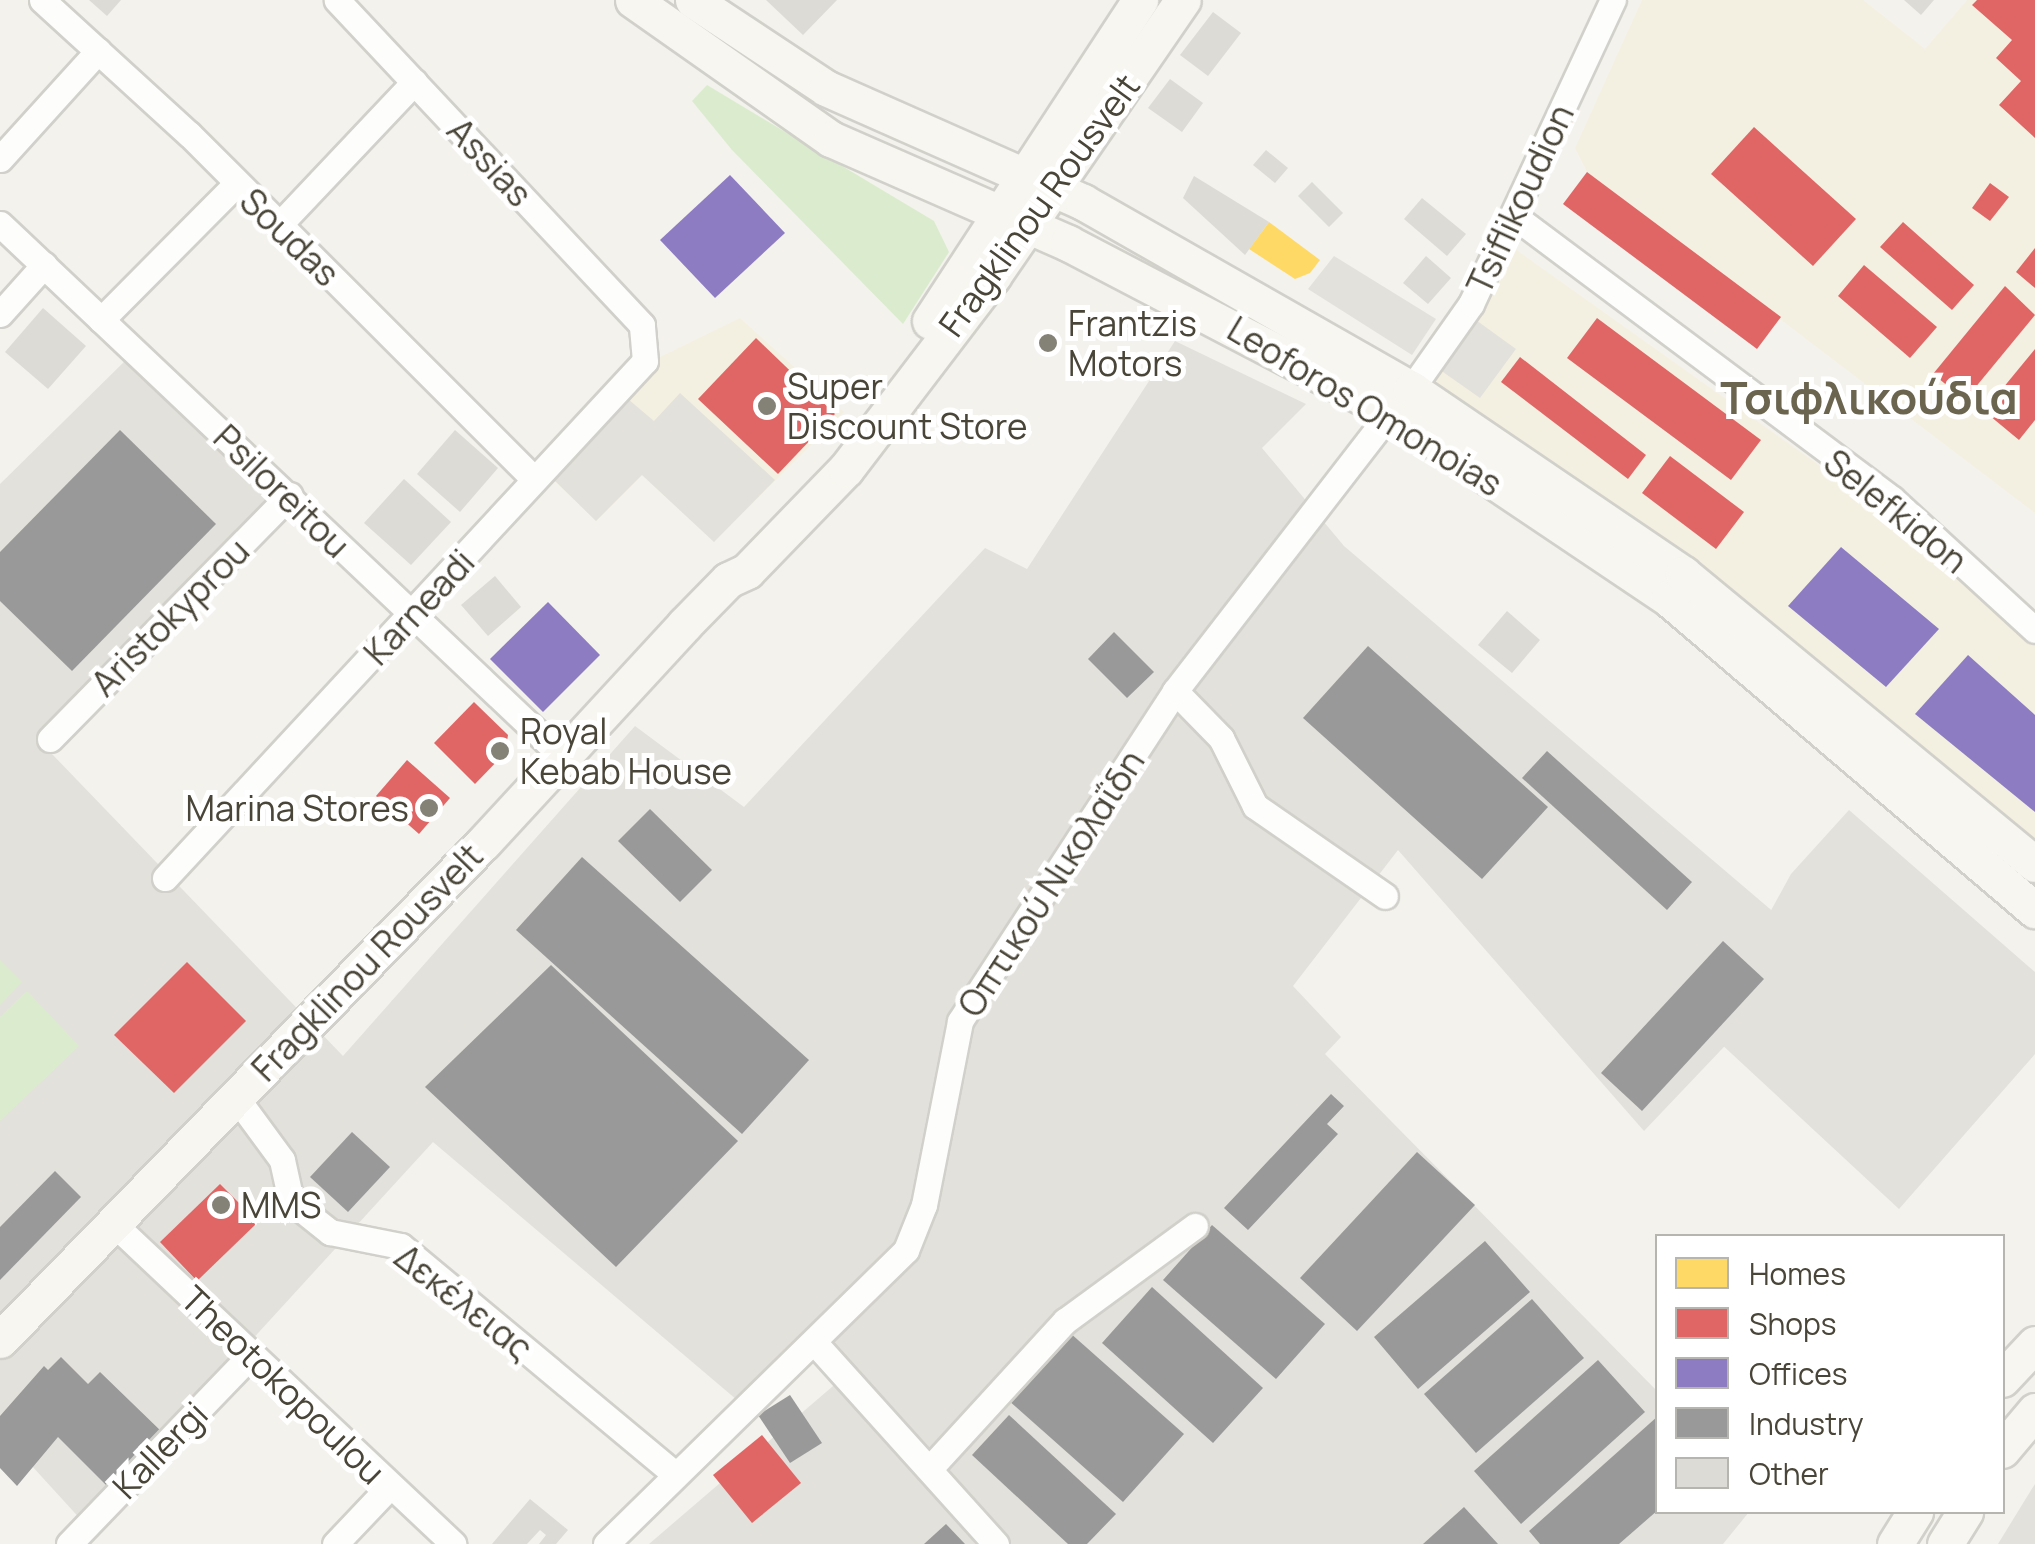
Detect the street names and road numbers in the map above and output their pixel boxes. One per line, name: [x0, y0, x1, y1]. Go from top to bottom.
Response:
street label: Fragklinou Rousvelt: [930, 66, 1148, 344]
street label: Tsiflikoudion: [1458, 98, 1582, 300]
street label: Assias: [439, 109, 541, 215]
street label: Soudas: [232, 180, 348, 294]
street label: Leoforos Omonoias: [1220, 308, 1510, 504]
street label: Psiloreitou: [205, 416, 359, 566]
street label: Selefkidon: [1816, 441, 1976, 581]
street label: Aristokyprou: [82, 529, 258, 705]
street label: Karneadi: [355, 541, 483, 673]
street label: Οπτικού Νικολαΐδη: [949, 742, 1153, 1024]
street label: Fragklinou Rousvelt: [243, 835, 491, 1089]
street label: Δεκέλειας: [387, 1235, 541, 1369]
street label: Theotokopoulou: [173, 1277, 393, 1493]
street label: Kallergi: [104, 1393, 216, 1507]

